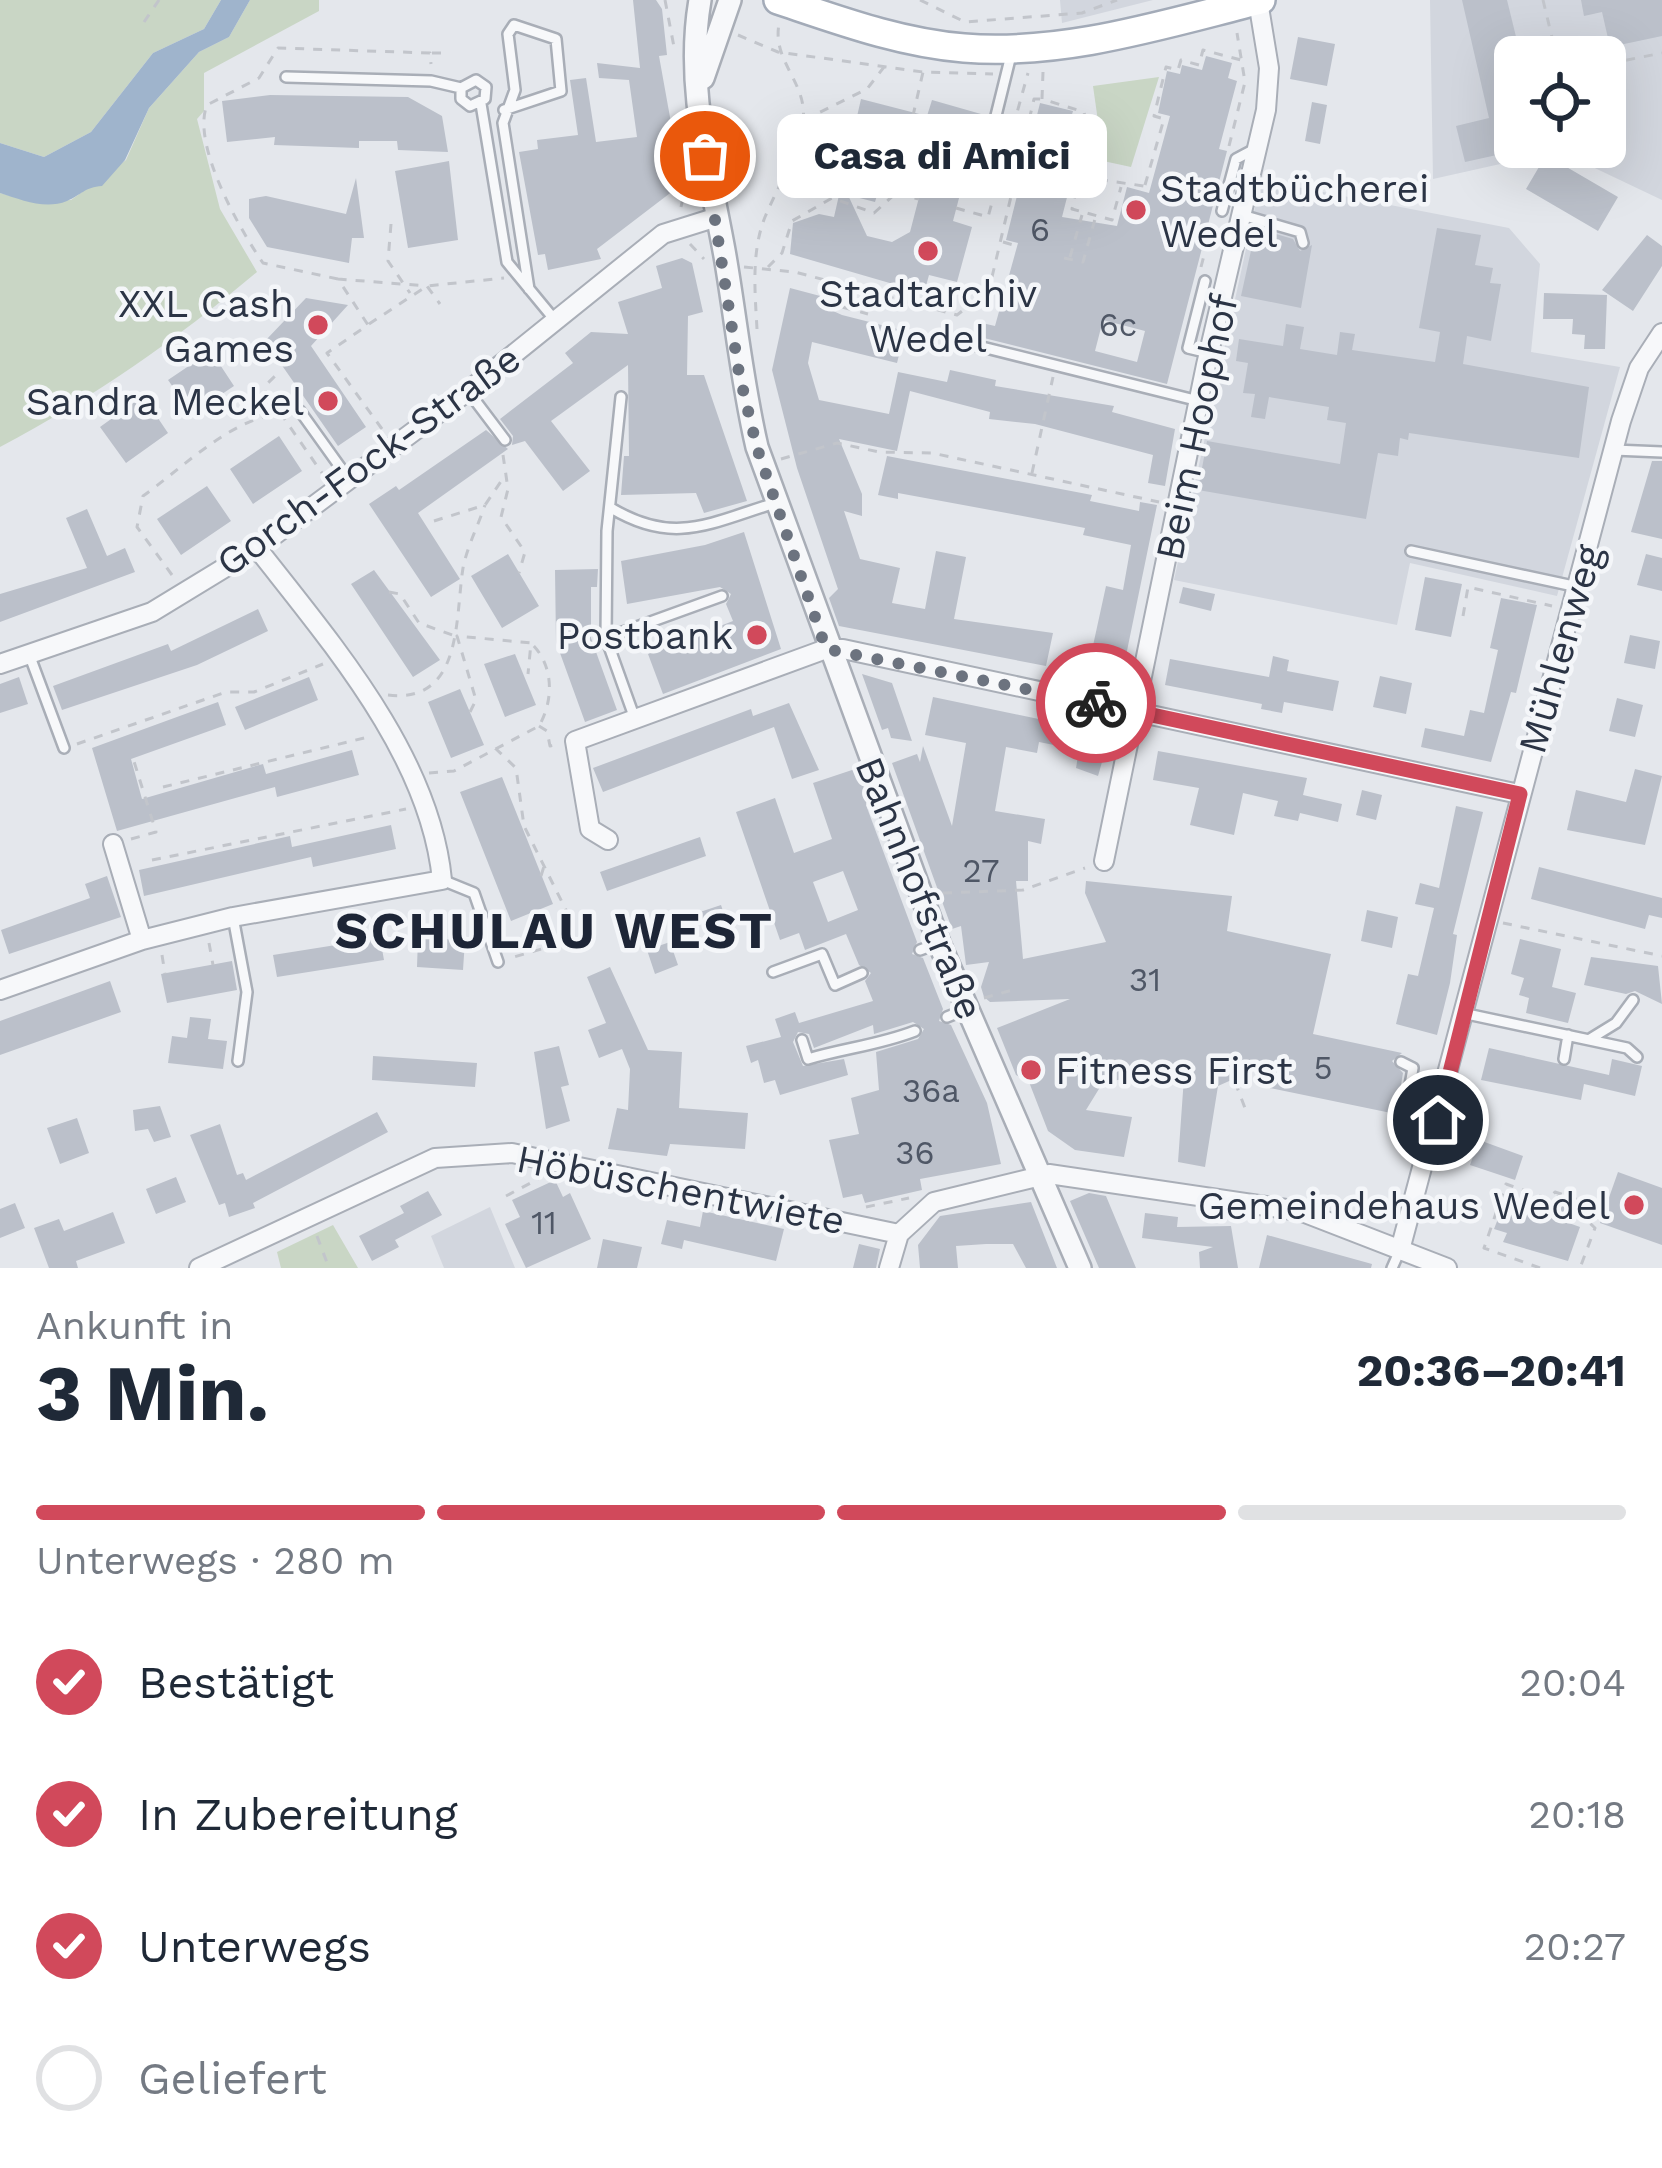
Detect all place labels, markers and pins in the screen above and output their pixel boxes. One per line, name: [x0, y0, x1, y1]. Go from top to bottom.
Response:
pin: [654, 105, 756, 207]
callout: Casa di Amici: [777, 114, 1107, 198]
place label: Stadtbücherei Wedel: [1160, 166, 1429, 256]
marker: Stadtbücherei Wedel: [1123, 197, 1149, 223]
marker: Stadtarchiv Wedel: [915, 238, 941, 264]
place label: Stadtarchiv Wedel: [819, 271, 1037, 361]
place label: XXL Cash Games: [118, 281, 294, 371]
marker: XXL Cash Games: [305, 312, 331, 338]
place label: Sandra Meckel: [26, 379, 304, 424]
marker: Sandra Meckel: [315, 388, 341, 414]
place label: Postbank: [556, 613, 733, 658]
marker: Postbank: [744, 622, 770, 648]
place label: Fitness First: [1055, 1048, 1293, 1093]
marker: Fitness First: [1018, 1057, 1044, 1083]
pin: [1387, 1069, 1489, 1171]
place label: Gemeindehaus Wedel: [1197, 1183, 1610, 1228]
marker: Gemeindehaus Wedel: [1621, 1192, 1647, 1218]

